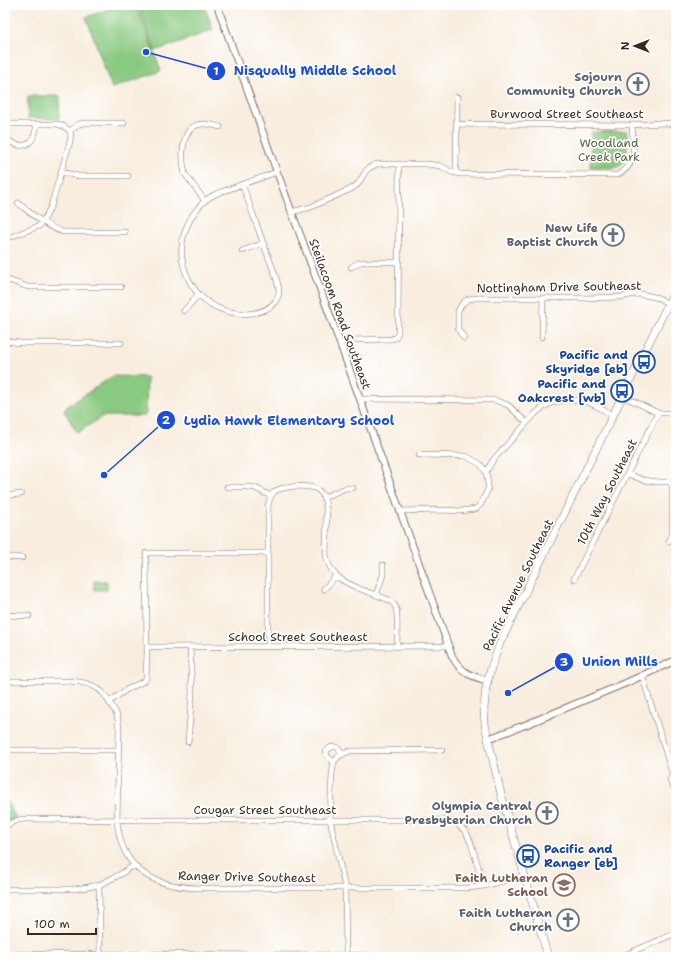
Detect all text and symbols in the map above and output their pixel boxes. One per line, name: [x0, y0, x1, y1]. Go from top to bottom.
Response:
north arrow: [615, 26, 655, 66]
text: N: [618, 41, 633, 50]
callout: Nisqually Middle School: [206, 58, 405, 83]
text: Nisqually Middle School: [234, 62, 397, 79]
text: 1: [213, 63, 219, 79]
place label: Sojourn Community Church: [506, 69, 622, 99]
church icon: Sojourn Community Church: [625, 71, 651, 97]
street label: Burwood Street Southeast: [490, 106, 644, 122]
park label: Woodland Creek Park: [578, 135, 640, 165]
place label: New Life Baptist Church: [507, 220, 598, 250]
church icon: New Life Baptist Church: [600, 222, 626, 248]
street label: Steilacoom Road Southeast: [305, 236, 375, 392]
street label: Nottingham Drive Southeast: [476, 278, 642, 296]
place label: Pacific and Skyridge [eb]: [545, 347, 628, 377]
bus stop icon: Pacific and Skyridge [eb]: [631, 349, 657, 375]
place label: Pacific and Oakcrest [wb]: [518, 376, 606, 406]
bus stop icon: Pacific and Oakcrest [wb]: [609, 378, 635, 404]
callout: Lydia Hawk Elementary School: [156, 408, 402, 433]
text: 2: [162, 412, 171, 428]
text: Lydia Hawk Elementary School: [184, 412, 395, 429]
street label: 10th Way Southeast: [573, 436, 641, 548]
street label: Pacific Avenue Southeast: [479, 516, 557, 654]
street label: School Street Southeast: [228, 629, 368, 645]
callout: Union Mills: [554, 649, 666, 674]
text: Union Mills: [582, 653, 658, 670]
text: 3: [560, 654, 568, 670]
place label: Olympia Central Presbyterian Church: [405, 798, 532, 828]
church icon: Olympia Central Presbyterian Church: [534, 800, 560, 826]
street label: Cougar Street Southeast: [193, 802, 337, 818]
place label: Pacific and Ranger [eb]: [544, 841, 618, 871]
bus stop icon: Pacific and Ranger [eb]: [515, 843, 541, 869]
street label: Ranger Drive Southeast: [178, 868, 316, 886]
place label: Faith Lutheran School: [455, 870, 548, 900]
school or university icon: Faith Lutheran School: [551, 872, 577, 898]
place label: Faith Lutheran Church: [459, 905, 552, 935]
church icon: Faith Lutheran Church: [555, 907, 581, 933]
scale bar: [28, 910, 96, 936]
text: 100 m: [34, 916, 70, 932]

